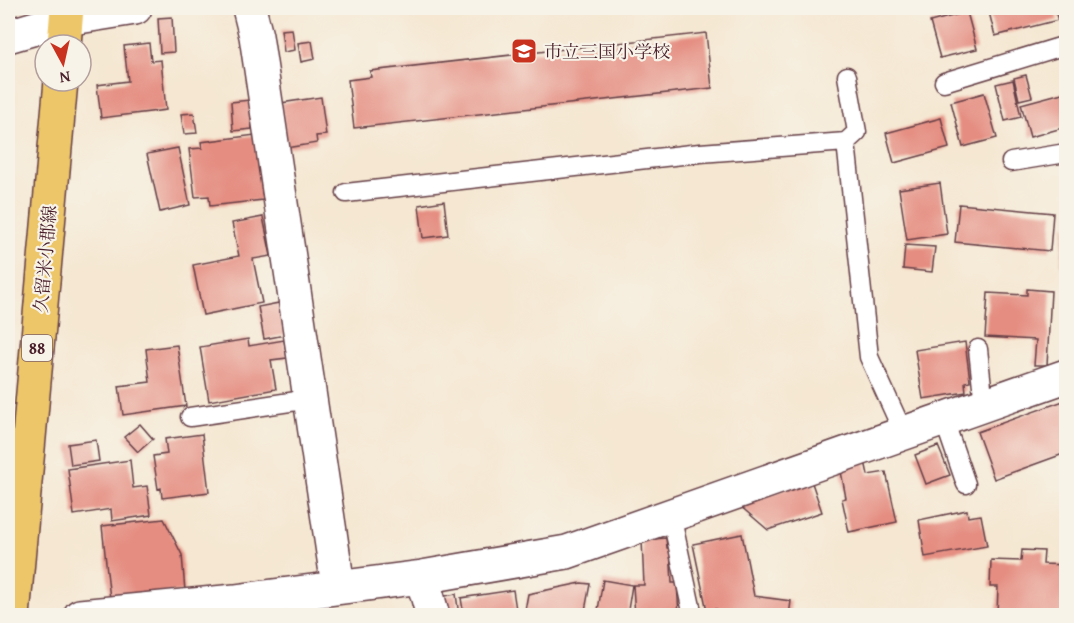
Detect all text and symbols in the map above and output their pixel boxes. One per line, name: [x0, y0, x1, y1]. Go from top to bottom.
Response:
north arrow: [33, 33, 93, 93]
school or university icon: 市立三国小学校: [509, 36, 539, 66]
place label: 市立三国小学校: [544, 38, 670, 65]
text: N: [58, 65, 72, 91]
street label: 久留米小郡線: [27, 204, 63, 314]
road number: 88: [22, 335, 52, 361]

